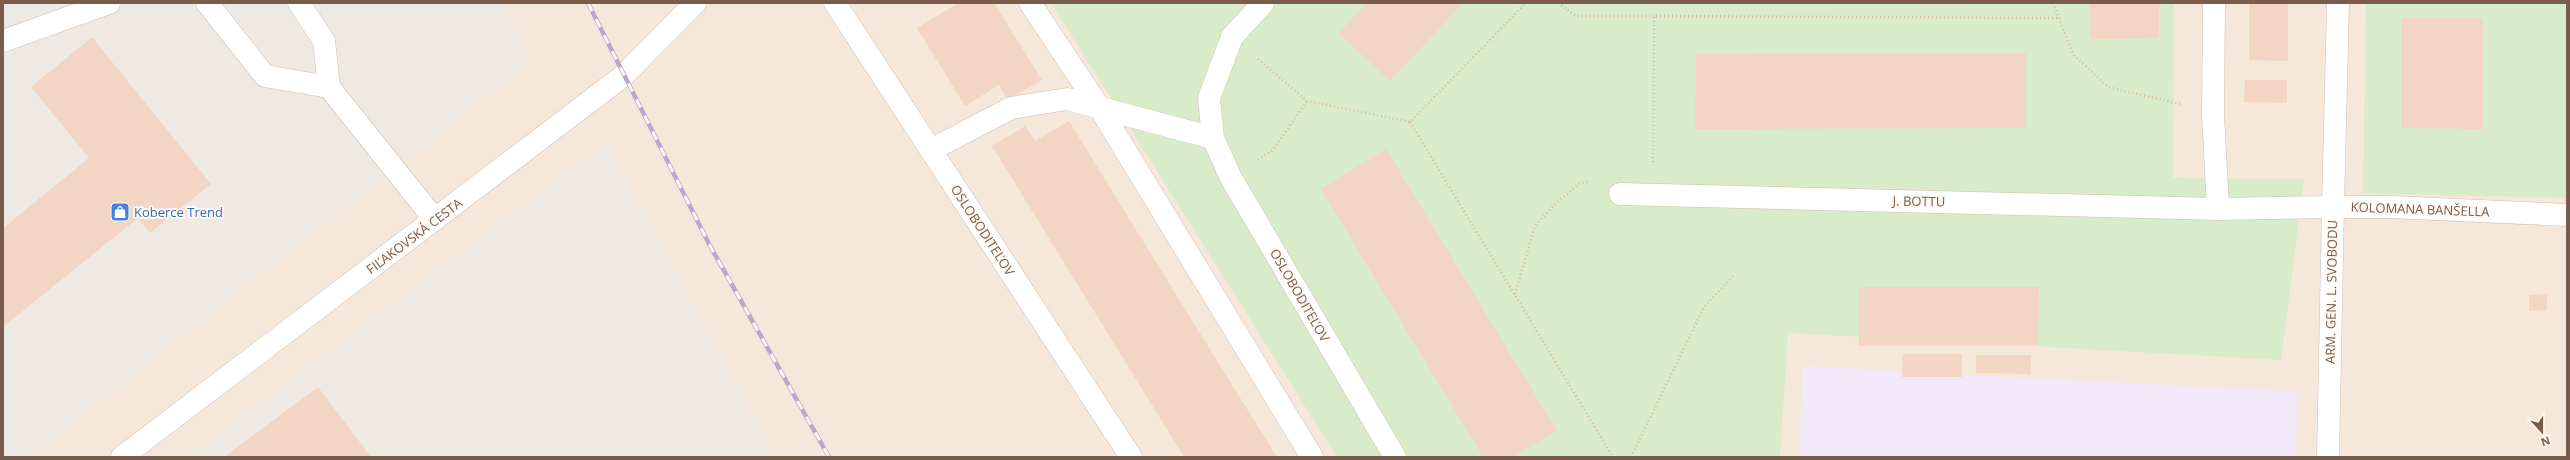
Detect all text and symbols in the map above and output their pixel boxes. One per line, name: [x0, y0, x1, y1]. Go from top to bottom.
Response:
street label: OSLOBODITEĽOV: [947, 181, 1019, 279]
street label: J. BOTTU: [1891, 192, 1945, 210]
street label: FIĽAKOVSKÁ CESTA: [362, 194, 466, 278]
street label: KOLOMANA BANŠELLA: [2350, 198, 2490, 220]
shop icon: Koberce Trend: [109, 201, 131, 223]
place label: Koberce Trend: [134, 203, 223, 221]
street label: ARM. GEN. L. SVOBODU: [2321, 220, 2341, 364]
street label: OSLOBODITEĽOV: [1266, 245, 1334, 345]
north arrow: [2522, 412, 2562, 452]
text: N: [2539, 433, 2553, 450]

